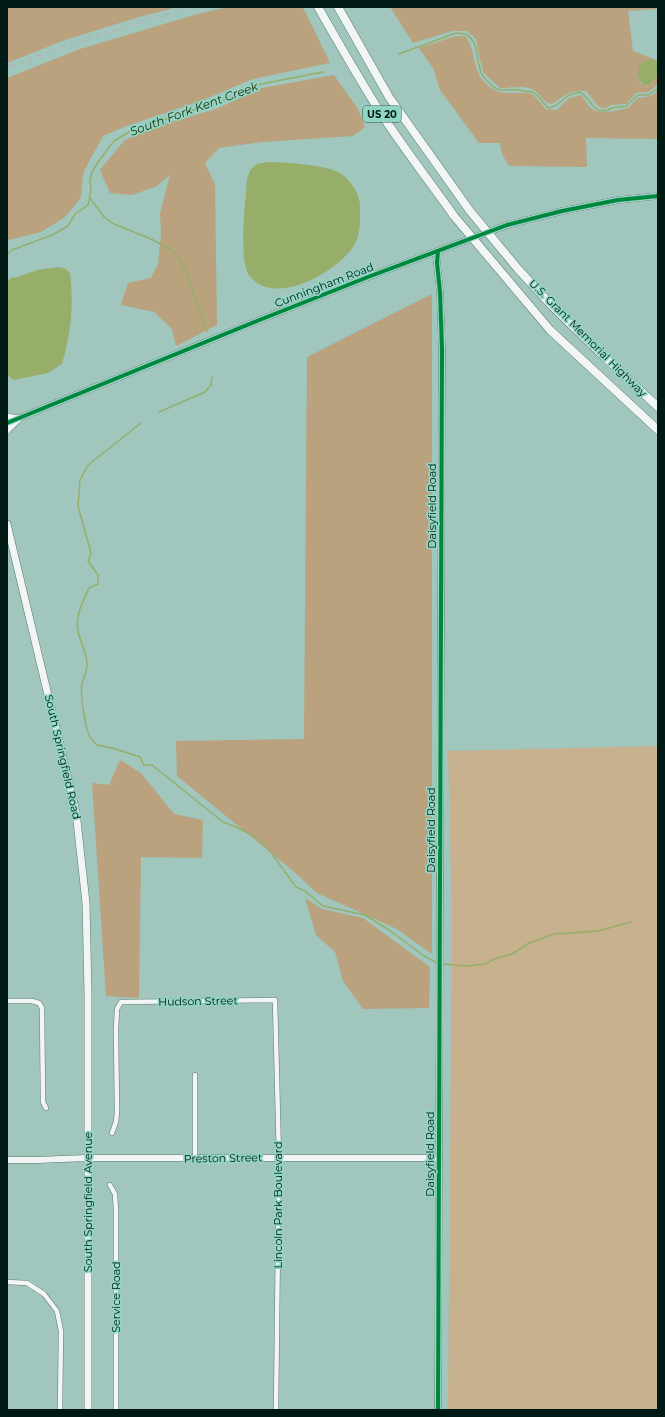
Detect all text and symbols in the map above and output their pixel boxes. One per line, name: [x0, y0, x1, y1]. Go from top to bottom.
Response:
water label: South Fork Kent Creek: [128, 78, 261, 139]
road number: US 20: [363, 106, 401, 122]
street label: Cunningham Road: [272, 260, 376, 310]
street label: U.S. Grant Memorial Highway: [526, 276, 650, 400]
street label: Daisyfield Road: [425, 463, 439, 549]
street label: South Springfield Road: [42, 693, 84, 821]
street label: Daisyfield Road: [424, 787, 438, 873]
street label: Hudson Street: [158, 993, 238, 1009]
street label: Daisyfield Road: [423, 1111, 437, 1197]
street label: South Springfield Avenue: [81, 1131, 95, 1272]
street label: Lincoln Park Boulevard: [271, 1141, 285, 1269]
street label: Preston Street: [184, 1150, 263, 1166]
street label: Service Road: [109, 1261, 123, 1333]

